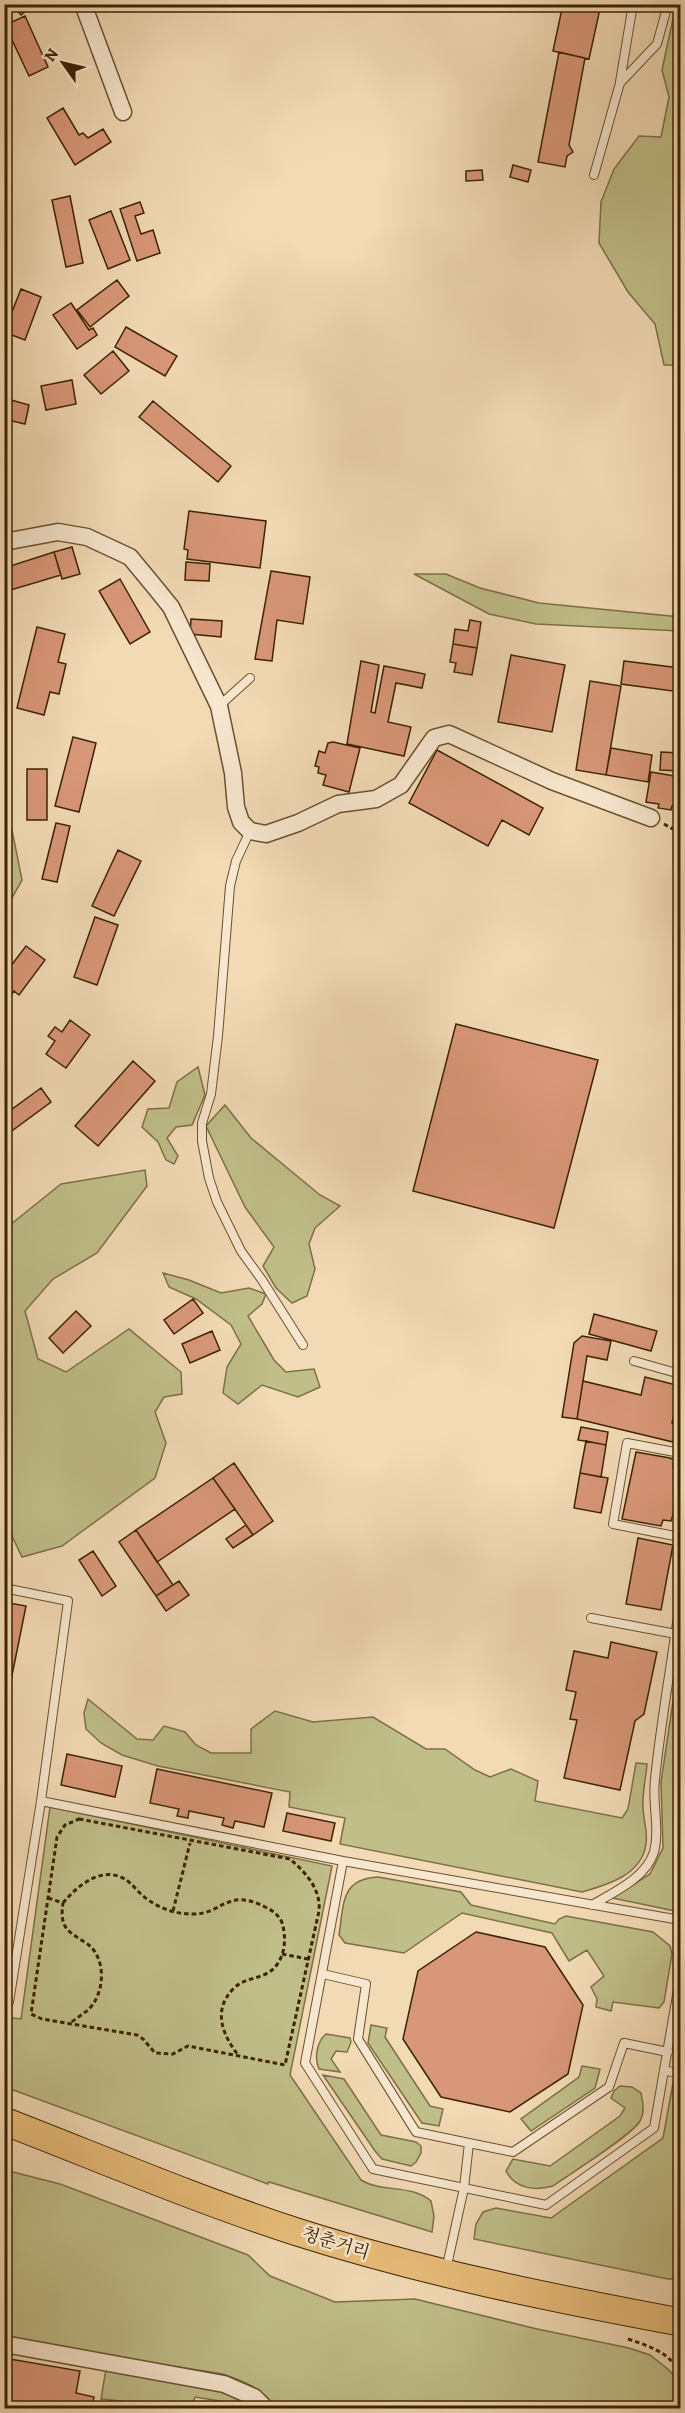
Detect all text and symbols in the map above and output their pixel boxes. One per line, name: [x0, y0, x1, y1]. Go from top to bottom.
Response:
north arrow: [33, 33, 93, 93]
text: N: [39, 44, 64, 66]
street label: 청춘거리: [299, 2221, 373, 2265]

